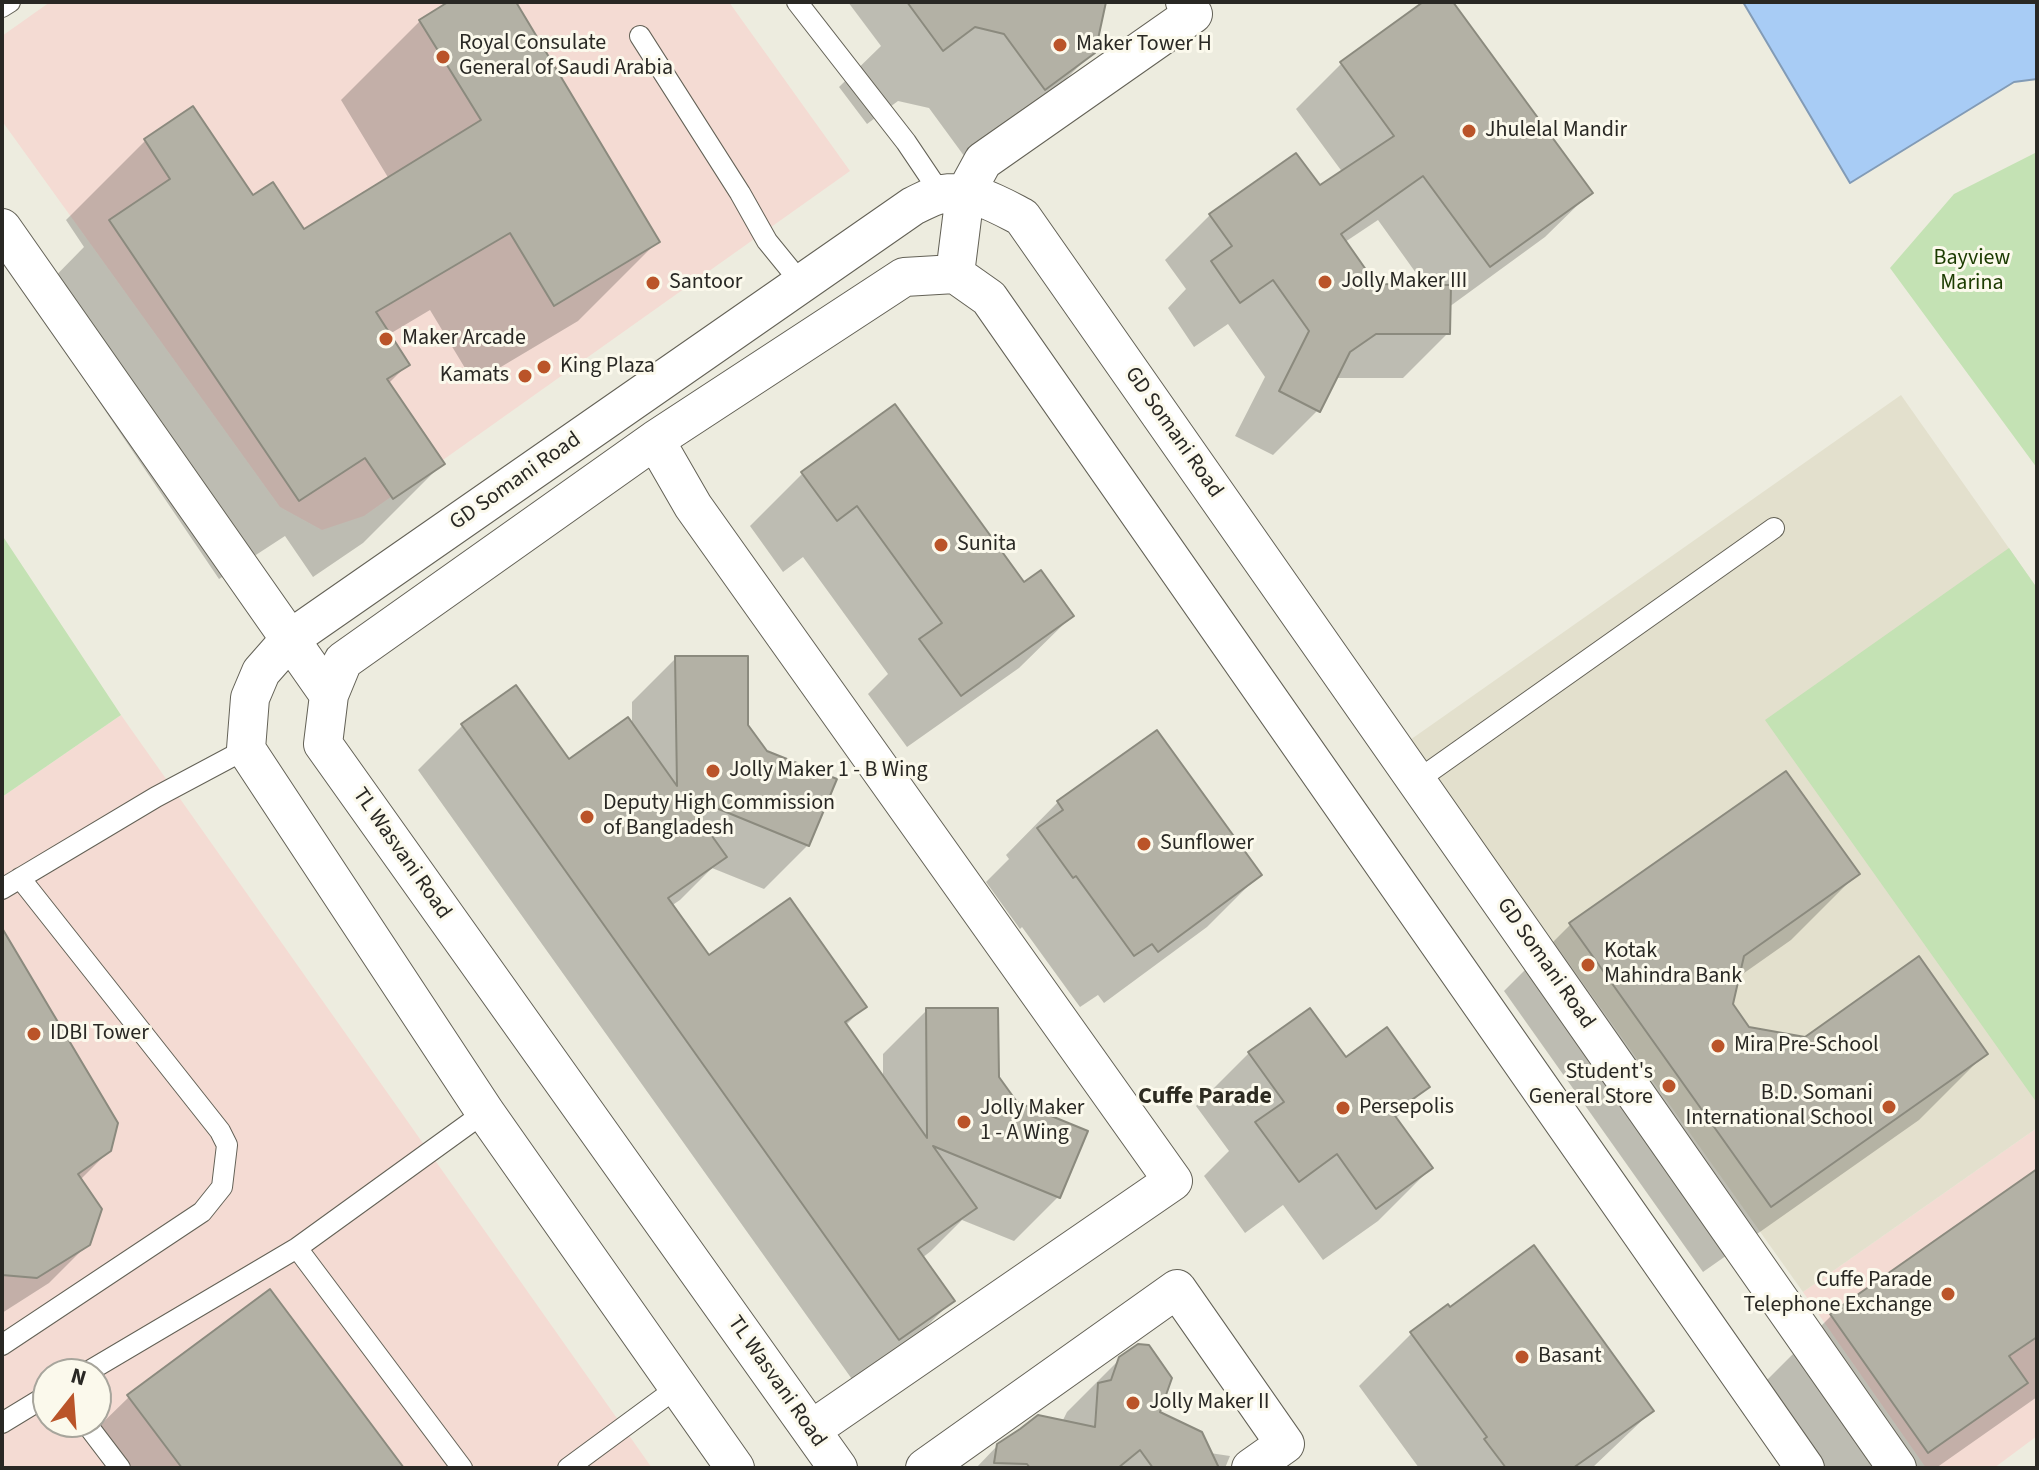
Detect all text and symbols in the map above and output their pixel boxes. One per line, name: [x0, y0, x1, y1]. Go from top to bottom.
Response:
place label: Royal Consulate General of Saudi Arabia: [459, 31, 673, 82]
place label: Maker Tower H: [1076, 32, 1212, 58]
marker: Maker Tower H: [1051, 36, 1069, 54]
marker: Royal Consulate General of Saudi Arabia: [434, 48, 452, 66]
place label: Jhulelal Mandir: [1485, 118, 1627, 144]
marker: Jhulelal Mandir: [1460, 122, 1478, 140]
park label: Bayview Marina: [1934, 246, 2010, 298]
place label: Jolly Maker III: [1341, 269, 1467, 295]
place label: Santoor: [669, 270, 742, 296]
marker: Jolly Maker III: [1316, 273, 1334, 291]
marker: Santoor: [644, 274, 662, 292]
place label: Maker Arcade: [402, 326, 526, 352]
marker: Maker Arcade: [377, 330, 395, 348]
place label: King Plaza: [560, 354, 655, 380]
marker: King Plaza: [535, 358, 553, 376]
place label: Kamats: [440, 363, 509, 389]
street label: GD Somani Road: [1118, 363, 1228, 503]
marker: Kamats: [516, 367, 534, 385]
street label: GD Somani Road: [446, 427, 586, 537]
place label: Sunita: [957, 532, 1016, 558]
marker: Sunita: [932, 536, 950, 554]
place label: Jolly Maker 1 - B Wing: [729, 758, 928, 784]
marker: Jolly Maker 1 - B Wing: [704, 762, 722, 780]
street label: TL Wasvani Road: [346, 783, 456, 925]
place label: Deputy High Commission of Bangladesh: [603, 791, 835, 842]
marker: Deputy High Commission of Bangladesh: [578, 808, 596, 826]
place label: Sunflower: [1160, 831, 1254, 857]
marker: Sunflower: [1135, 835, 1153, 853]
street label: GD Somani Road: [1490, 894, 1600, 1034]
place label: Kotak Mahindra Bank: [1604, 939, 1742, 990]
marker: Kotak Mahindra Bank: [1579, 956, 1597, 974]
place label: IDBI Tower: [50, 1021, 149, 1047]
marker: IDBI Tower: [25, 1025, 43, 1043]
place label: Mira Pre-School: [1734, 1033, 1879, 1059]
marker: Mira Pre-School: [1709, 1037, 1727, 1055]
place label: Student's General Store: [1529, 1060, 1653, 1112]
marker: Student's General Store: [1660, 1077, 1678, 1095]
place label: B.D. Somani International School: [1686, 1081, 1873, 1132]
district label: Cuffe Parade: [1138, 1084, 1272, 1112]
place label: Persepolis: [1359, 1095, 1454, 1121]
place label: Jolly Maker 1 - A Wing: [980, 1096, 1084, 1148]
marker: B.D. Somani International School: [1880, 1098, 1898, 1116]
marker: Persepolis: [1334, 1099, 1352, 1117]
marker: Jolly Maker 1 - A Wing: [955, 1113, 973, 1131]
place label: Cuffe Parade Telephone Exchange: [1744, 1268, 1932, 1320]
marker: Cuffe Parade Telephone Exchange: [1939, 1285, 1957, 1303]
street label: TL Wasvani Road: [721, 1311, 831, 1453]
place label: Basant: [1538, 1344, 1602, 1370]
marker: Basant: [1513, 1348, 1531, 1366]
north arrow: [32, 1358, 112, 1438]
text: N: [67, 1360, 90, 1394]
place label: Jolly Maker II: [1149, 1390, 1269, 1416]
marker: Jolly Maker II: [1124, 1394, 1142, 1412]

